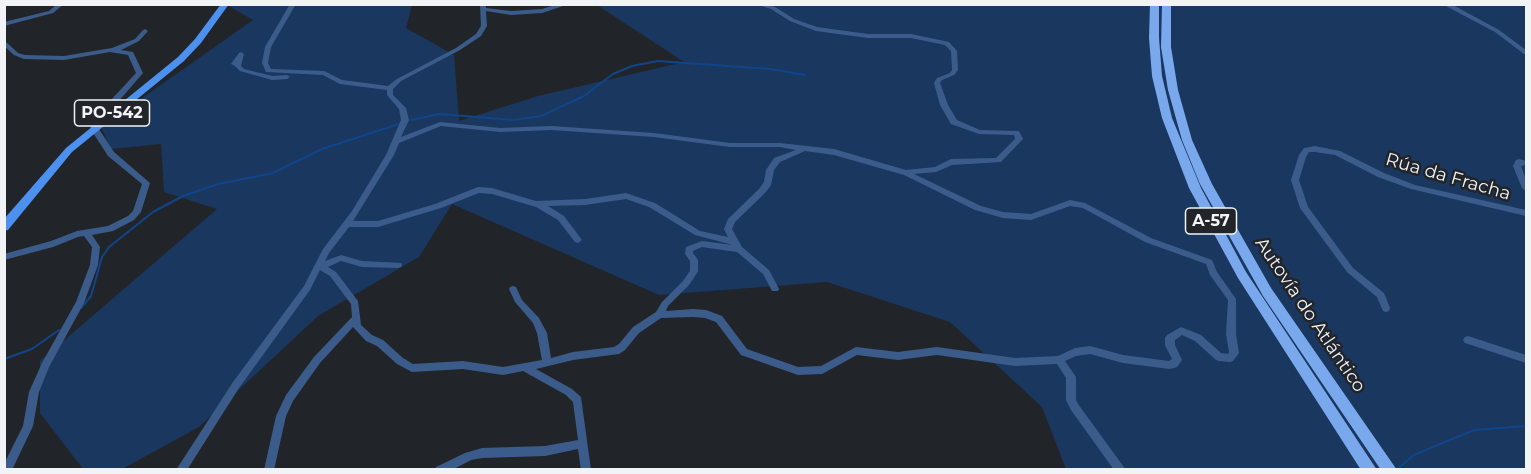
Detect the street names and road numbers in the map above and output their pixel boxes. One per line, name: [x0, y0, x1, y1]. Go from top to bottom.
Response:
road number: PO-542: [74, 100, 150, 126]
street label: Rúa da Fracha: [1383, 149, 1513, 205]
road number: A-57: [1186, 208, 1236, 234]
street label: Autovía do Atlántico: [1250, 233, 1370, 397]

